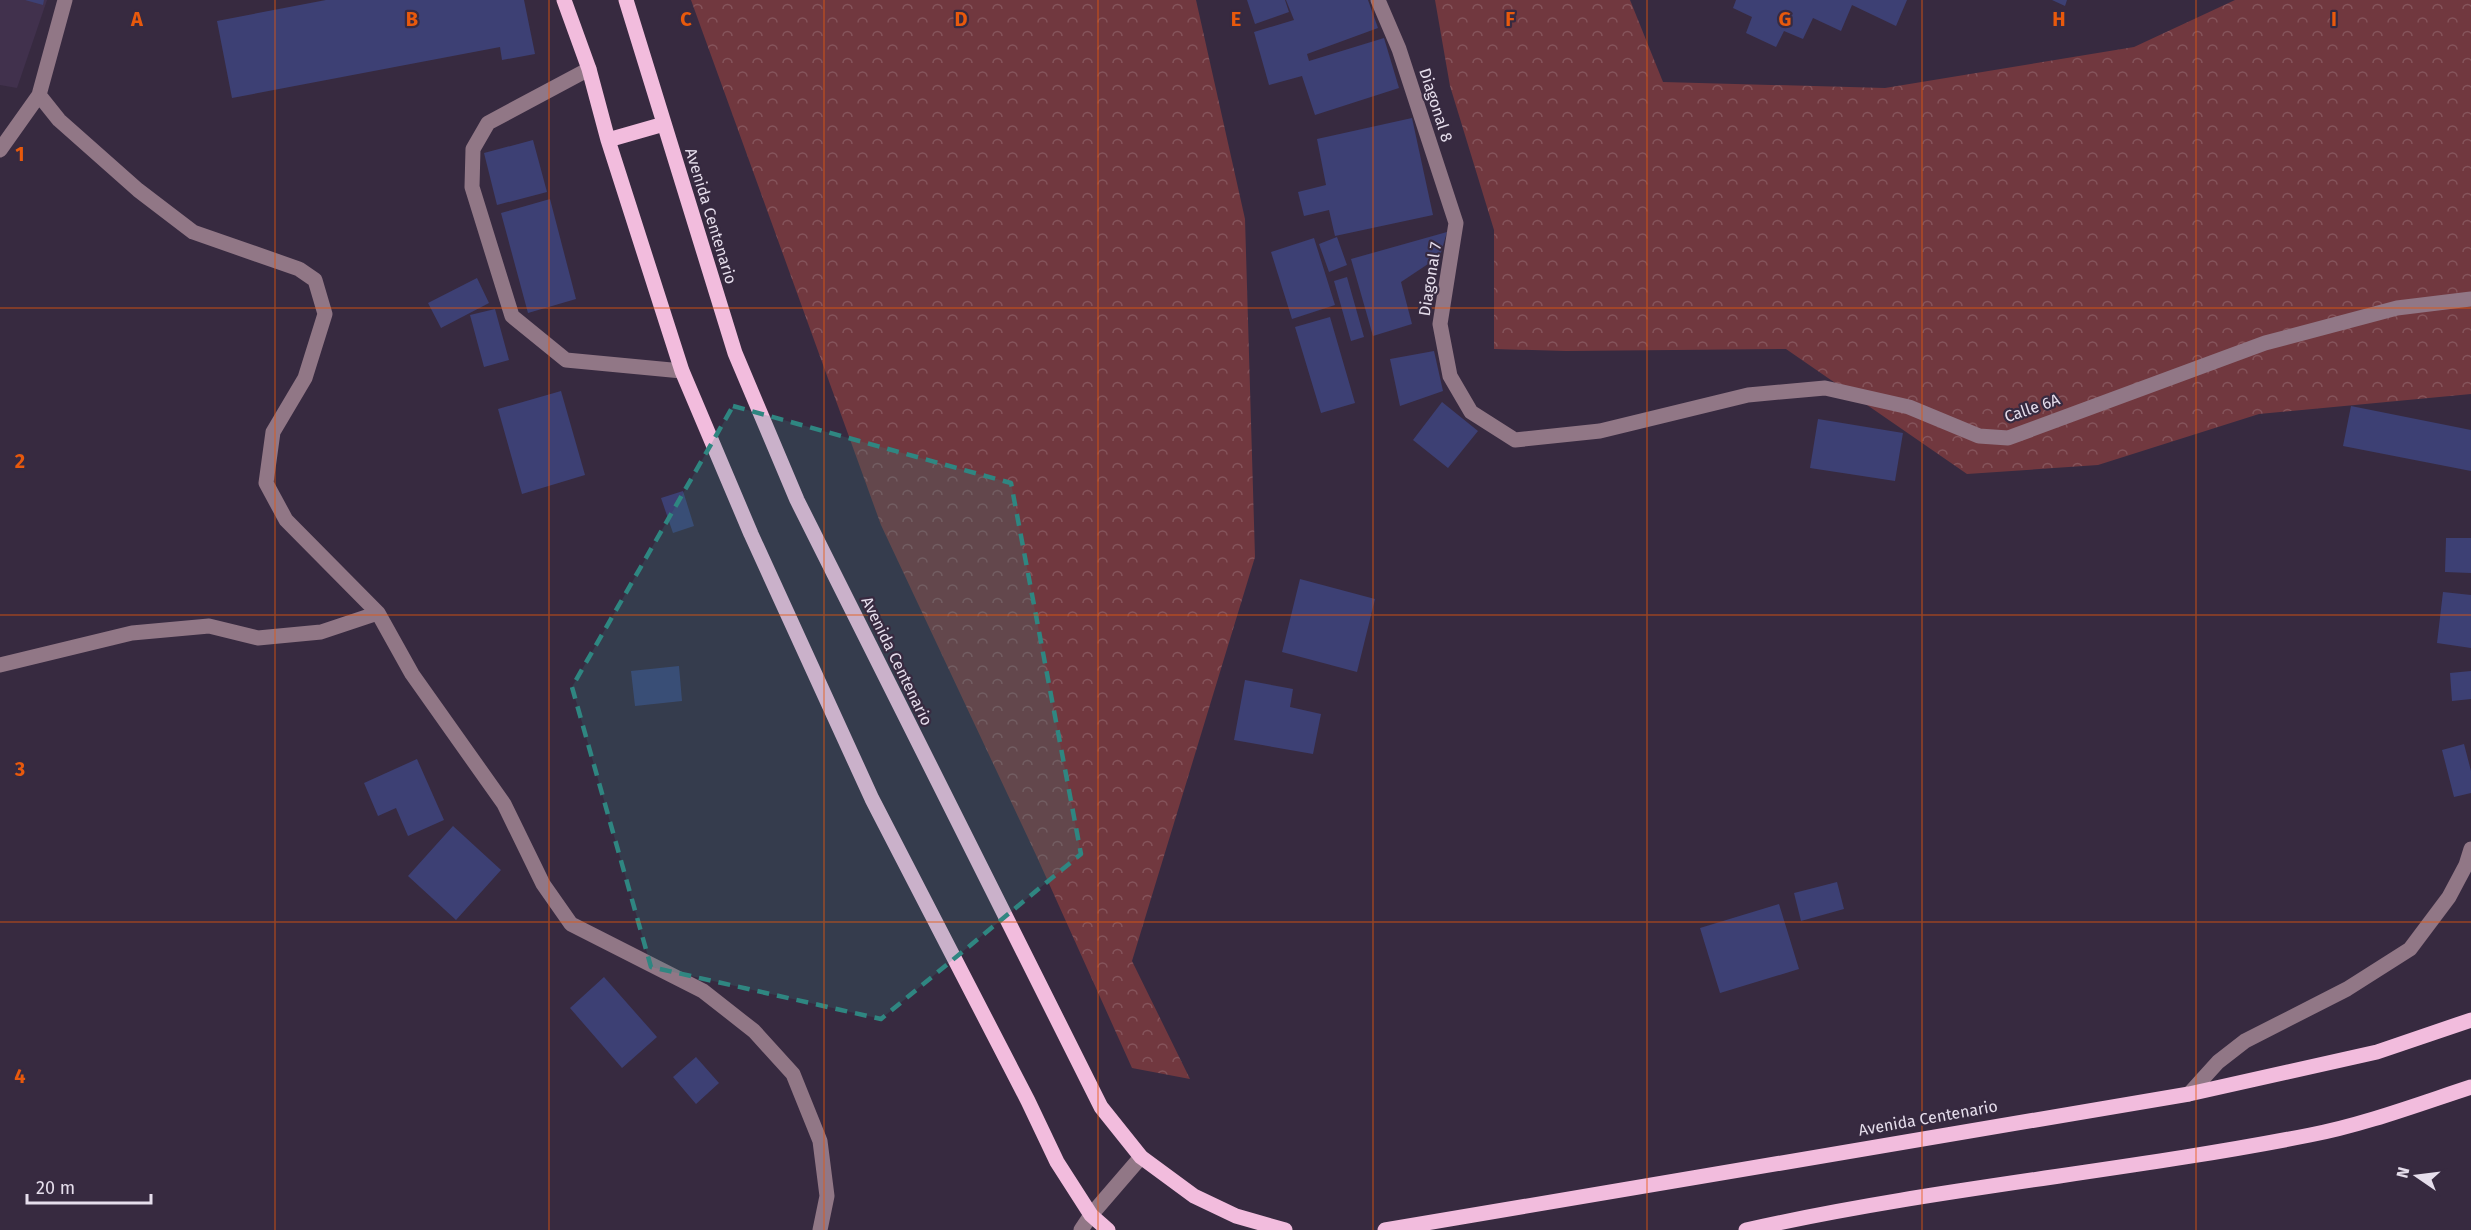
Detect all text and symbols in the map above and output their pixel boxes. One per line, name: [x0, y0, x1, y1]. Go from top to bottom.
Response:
text: A: [130, 7, 144, 31]
text: B: [406, 7, 418, 31]
text: C: [680, 7, 692, 31]
text: D: [954, 7, 968, 31]
text: E: [1231, 7, 1241, 31]
text: F: [1505, 7, 1515, 31]
text: G: [1779, 7, 1791, 31]
text: H: [2052, 7, 2066, 31]
text: I: [2331, 7, 2337, 31]
street label: Diagonal 8: [1415, 66, 1457, 144]
text: 1: [15, 142, 25, 166]
street label: Avenida Centenario: [681, 146, 741, 286]
street label: Diagonal 7: [1415, 241, 1445, 317]
street label: Calle 6A: [2002, 389, 2063, 426]
text: 2: [15, 449, 25, 473]
street label: Avenida Centenario: [858, 593, 936, 729]
text: 3: [14, 757, 25, 781]
text: 4: [14, 1064, 26, 1088]
street label: Avenida Centenario: [1857, 1096, 1999, 1140]
north arrow: [2387, 1146, 2447, 1206]
text: N: [2392, 1165, 2413, 1180]
scale bar: [27, 1167, 152, 1205]
text: 20 m: [36, 1177, 75, 1199]

